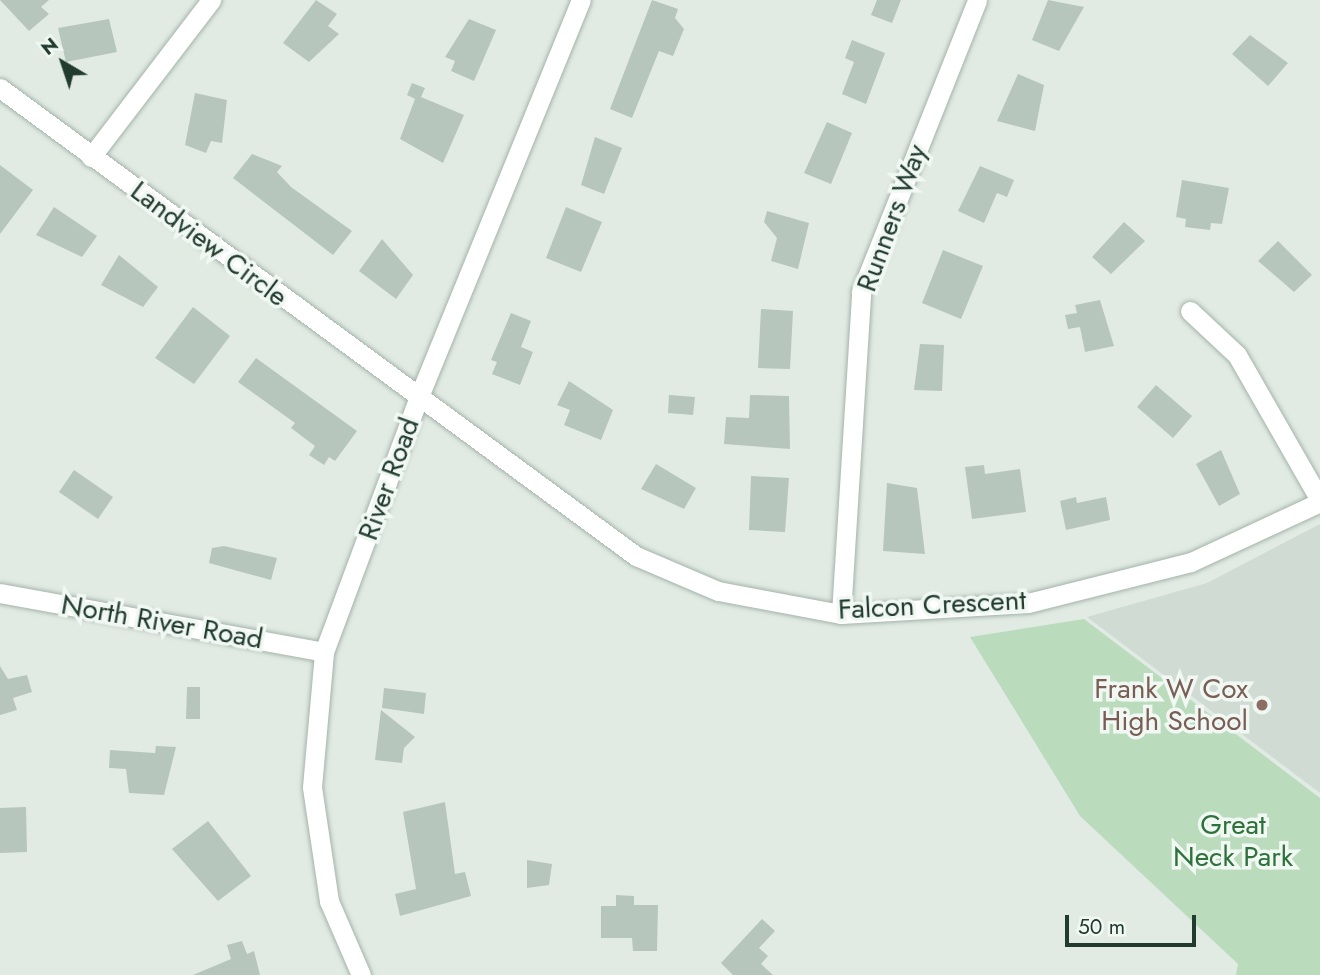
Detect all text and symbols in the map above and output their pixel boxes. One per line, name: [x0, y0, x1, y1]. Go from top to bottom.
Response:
north arrow: [28, 28, 98, 98]
text: N: [35, 31, 64, 62]
street label: Runners Way: [850, 140, 934, 296]
street label: Landview Circle: [124, 174, 294, 314]
street label: River Road: [351, 413, 427, 545]
street label: Falcon Crescent: [837, 583, 1027, 627]
street label: North River Road: [59, 588, 265, 656]
place label: Frank W Cox High School: [1094, 672, 1248, 738]
marker: Frank W Cox High School: [1254, 697, 1270, 713]
park label: Great Neck Park: [1173, 808, 1293, 874]
scale bar: [1068, 902, 1199, 946]
text: 50 m: [1078, 912, 1125, 942]

